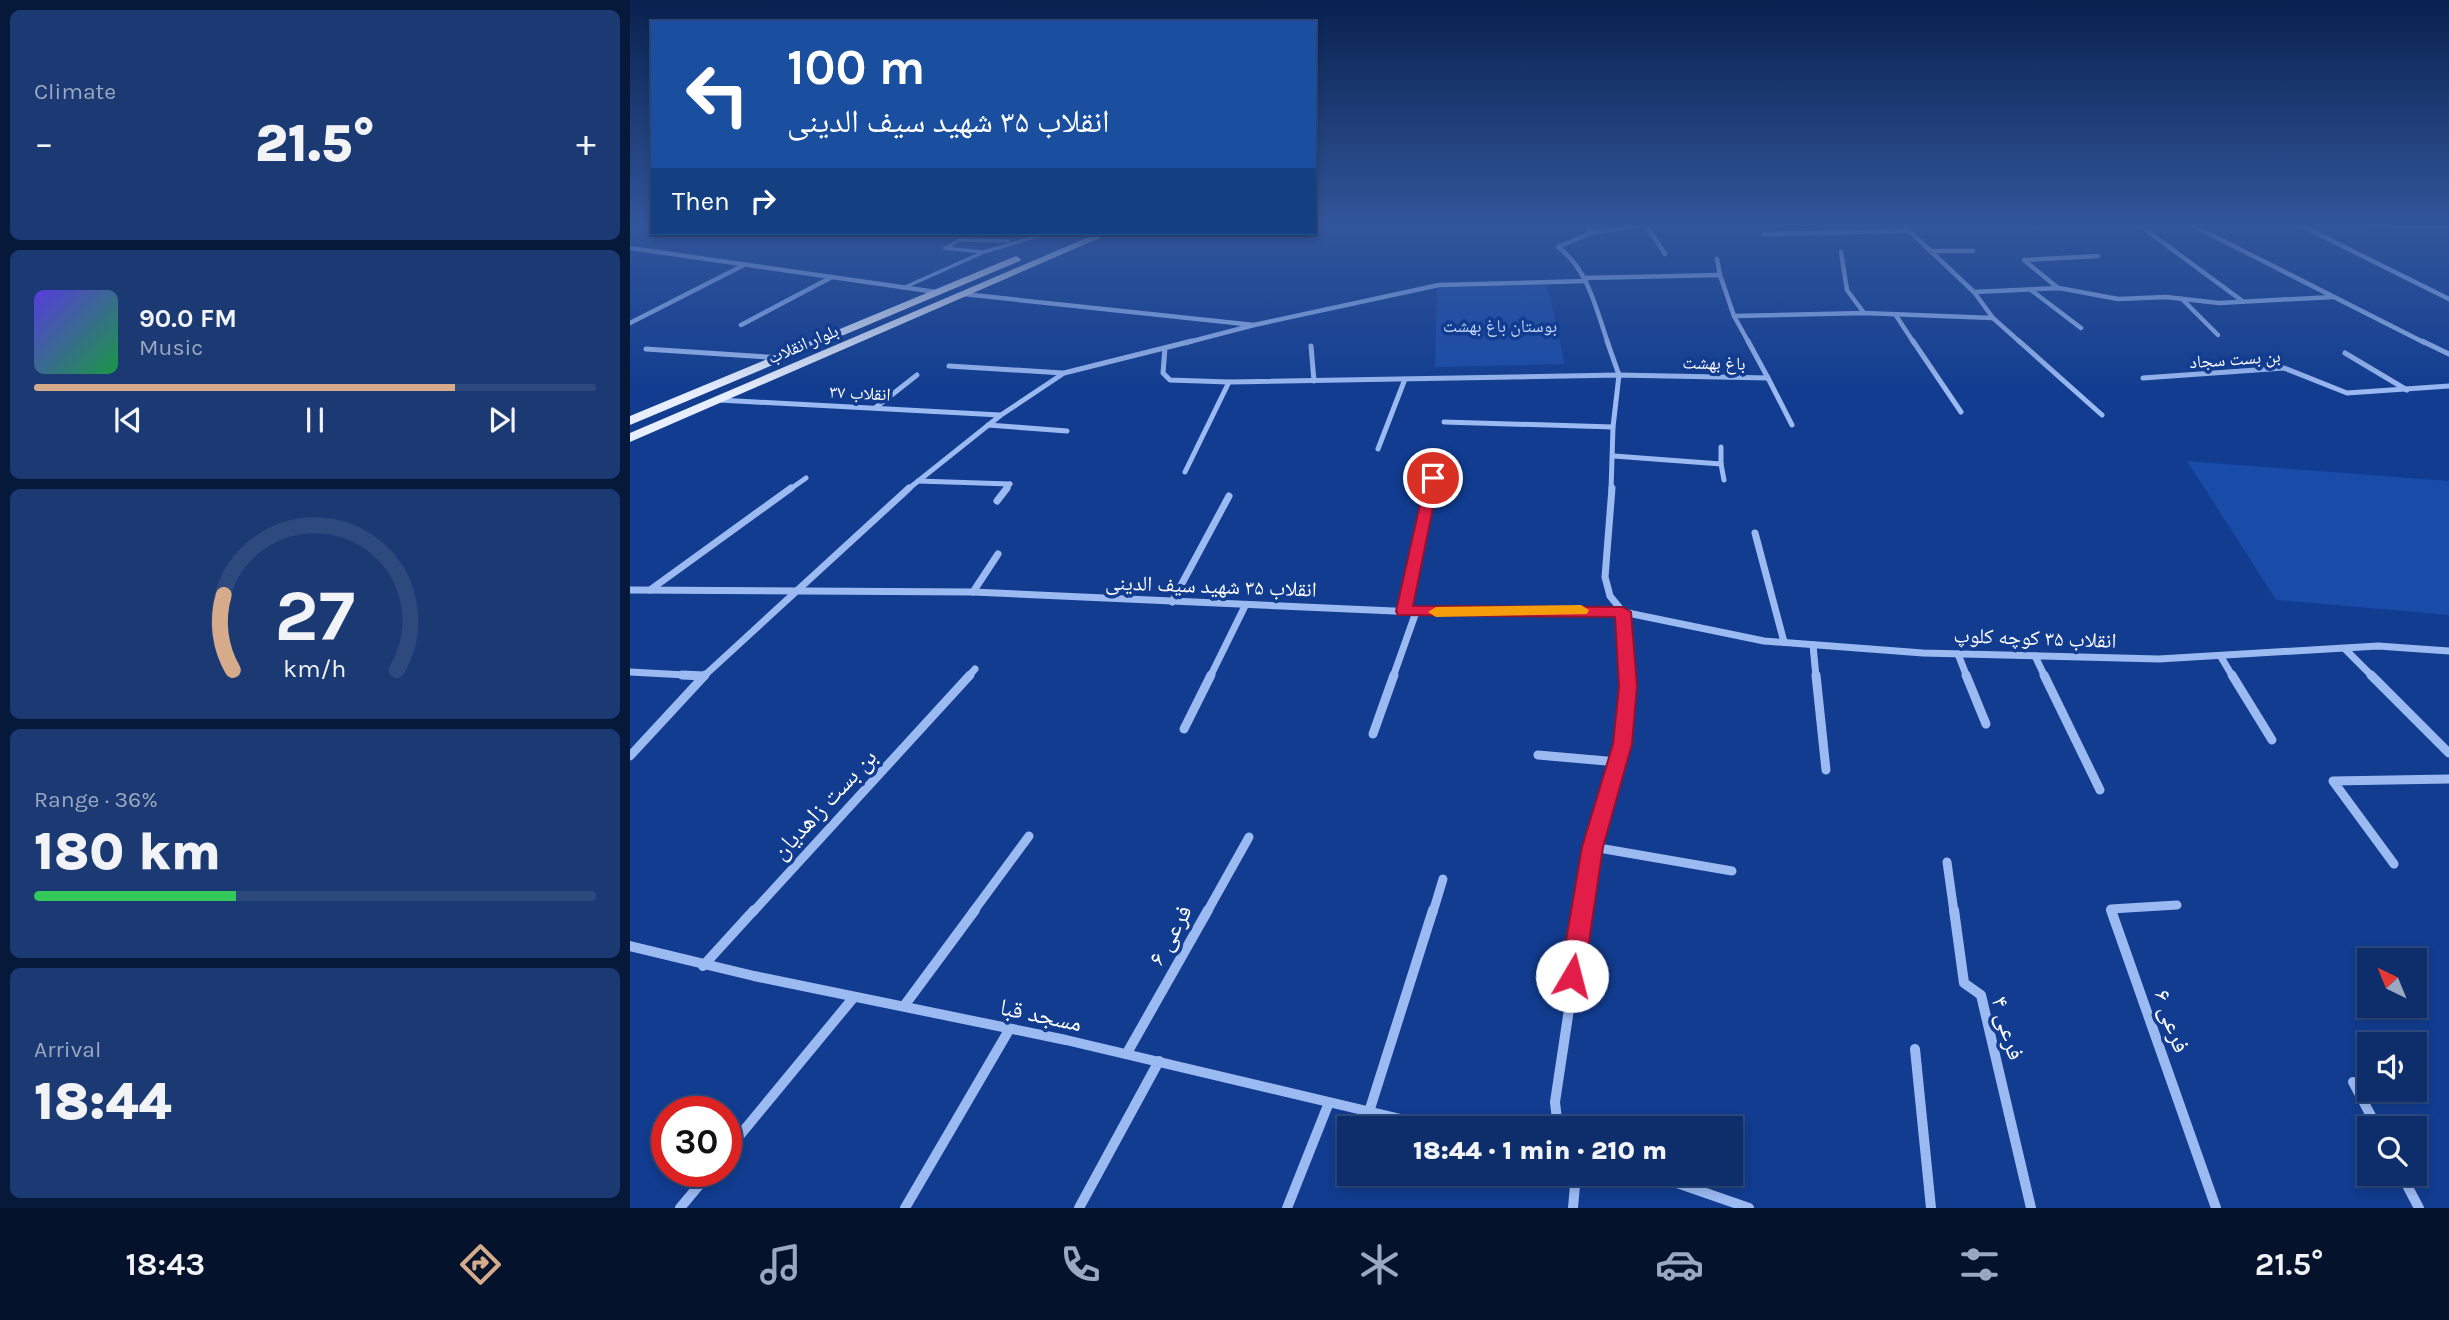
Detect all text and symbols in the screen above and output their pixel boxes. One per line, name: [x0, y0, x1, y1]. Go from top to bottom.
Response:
text: 100 m: [787, 39, 925, 96]
icon: left: [672, 49, 763, 140]
text: Climate: [34, 78, 116, 105]
text: انقلاب ۳۵ شهید سیف الدینی: [787, 103, 1110, 140]
text: 21.5°: [255, 113, 375, 174]
text: −: [34, 121, 54, 166]
text: +: [576, 121, 596, 166]
icon: right: [744, 182, 782, 220]
text: Then: [672, 186, 730, 217]
text: 90.0 FM: [139, 303, 237, 334]
park label: بوستان باغ بهشت: [1443, 315, 1557, 337]
street label: بلوار انقلاب: [764, 319, 842, 369]
text: Music: [139, 334, 203, 361]
street label: بن بست سجاد: [2189, 345, 2281, 373]
street label: باغ بهشت: [1682, 351, 1746, 375]
street label: انقلاب ۳۷: [829, 380, 891, 406]
icon: previous: [109, 401, 147, 439]
icon: pause: [296, 401, 334, 439]
icon: next: [483, 401, 521, 439]
pin: [1403, 448, 1463, 508]
icon: arrive: [1414, 459, 1452, 497]
street label: انقلاب ۳۵ شهید سیف الدینی: [1105, 570, 1317, 603]
text: 27: [275, 573, 355, 658]
street label: انقلاب ۳۵ کوچه کلوپ: [1953, 623, 2117, 653]
text: km/h: [283, 654, 347, 683]
street label: بن بست زاهدیان: [766, 743, 882, 865]
text: Range · 36%: [34, 786, 158, 813]
text: 180 km: [34, 821, 221, 882]
street label: فرعی ۶: [1142, 900, 1198, 970]
position arrow: [1535, 939, 1609, 1013]
north arrow: [2357, 948, 2427, 1018]
map controls: [2357, 948, 2427, 1186]
street label: فرعی ۶: [2148, 986, 2196, 1056]
street label: مسجد قبا: [997, 993, 1085, 1037]
street label: فرعی ۴: [1986, 993, 2030, 1063]
button: sound: [2357, 1032, 2427, 1102]
text: Arrival: [34, 1036, 101, 1063]
text: 18:44: [34, 1071, 171, 1132]
speed limit sign: 30: [651, 1096, 742, 1187]
button: search: [2357, 1116, 2427, 1186]
text: 18:44 · 1 min · 210 m: [1413, 1135, 1667, 1166]
icon: directions: [456, 1240, 505, 1289]
icon: music: [756, 1240, 805, 1289]
icon: phone: [1056, 1240, 1105, 1289]
icon: climate: [1355, 1240, 1404, 1289]
icon: car: [1655, 1240, 1704, 1289]
icon: filters: [1955, 1240, 2004, 1289]
text: 18:43: [125, 1246, 205, 1283]
text: 21.5°: [2255, 1246, 2323, 1283]

